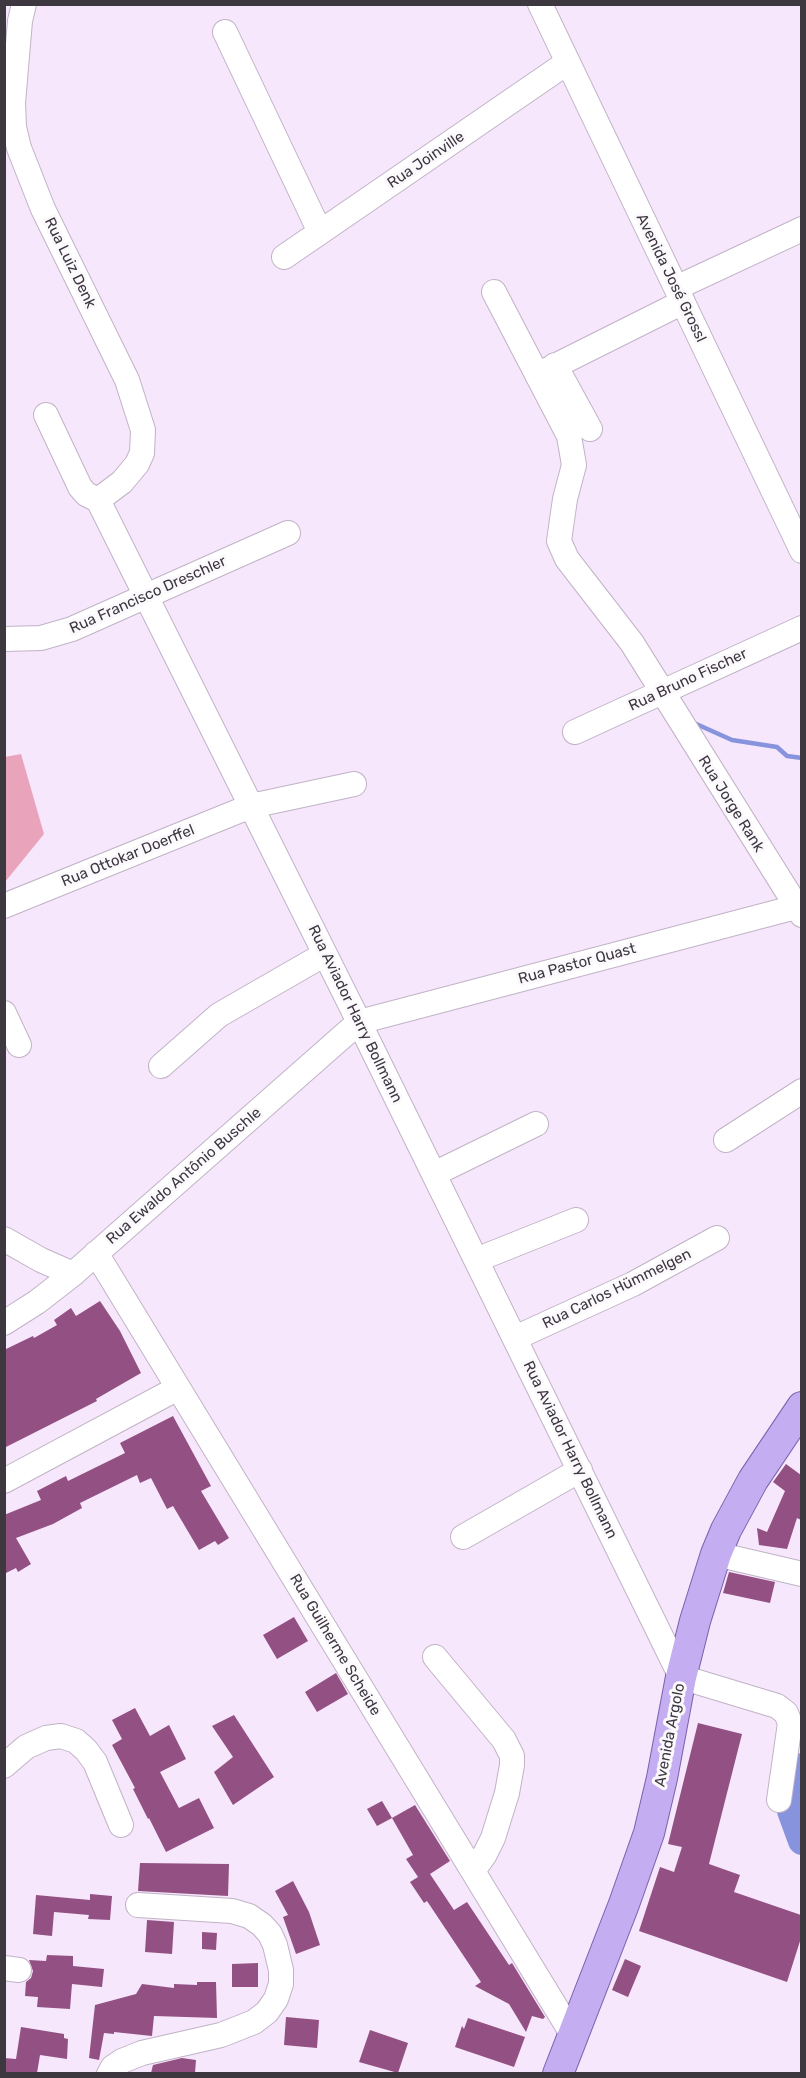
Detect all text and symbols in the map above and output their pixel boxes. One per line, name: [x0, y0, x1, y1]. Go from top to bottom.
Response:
street label: Rua Joinville: [384, 128, 468, 192]
street label: Avenida José Grossl: [632, 211, 710, 345]
street label: Rua Luiz Denk: [40, 215, 100, 311]
street label: Rua Francisco Dreschler: [67, 552, 229, 638]
street label: Rua Bruno Fischer: [626, 645, 750, 715]
street label: Rua Jorge Rank: [694, 752, 768, 856]
street label: Rua Ottokar Doerffel: [59, 821, 197, 891]
street label: Rua Aviador Harry Bollmann: [304, 922, 406, 1106]
street label: Rua Pastor Quast: [516, 940, 638, 988]
street label: Rua Ewaldo Antônio Buschle: [103, 1104, 265, 1248]
street label: Rua Carlos Hümmelgen: [540, 1245, 694, 1333]
street label: Rua Aviador Harry Bollmann: [519, 1358, 621, 1542]
street label: Rua Guilherme Scheide: [286, 1571, 384, 1719]
street label: Avenida Argolo: [651, 1682, 689, 1788]

